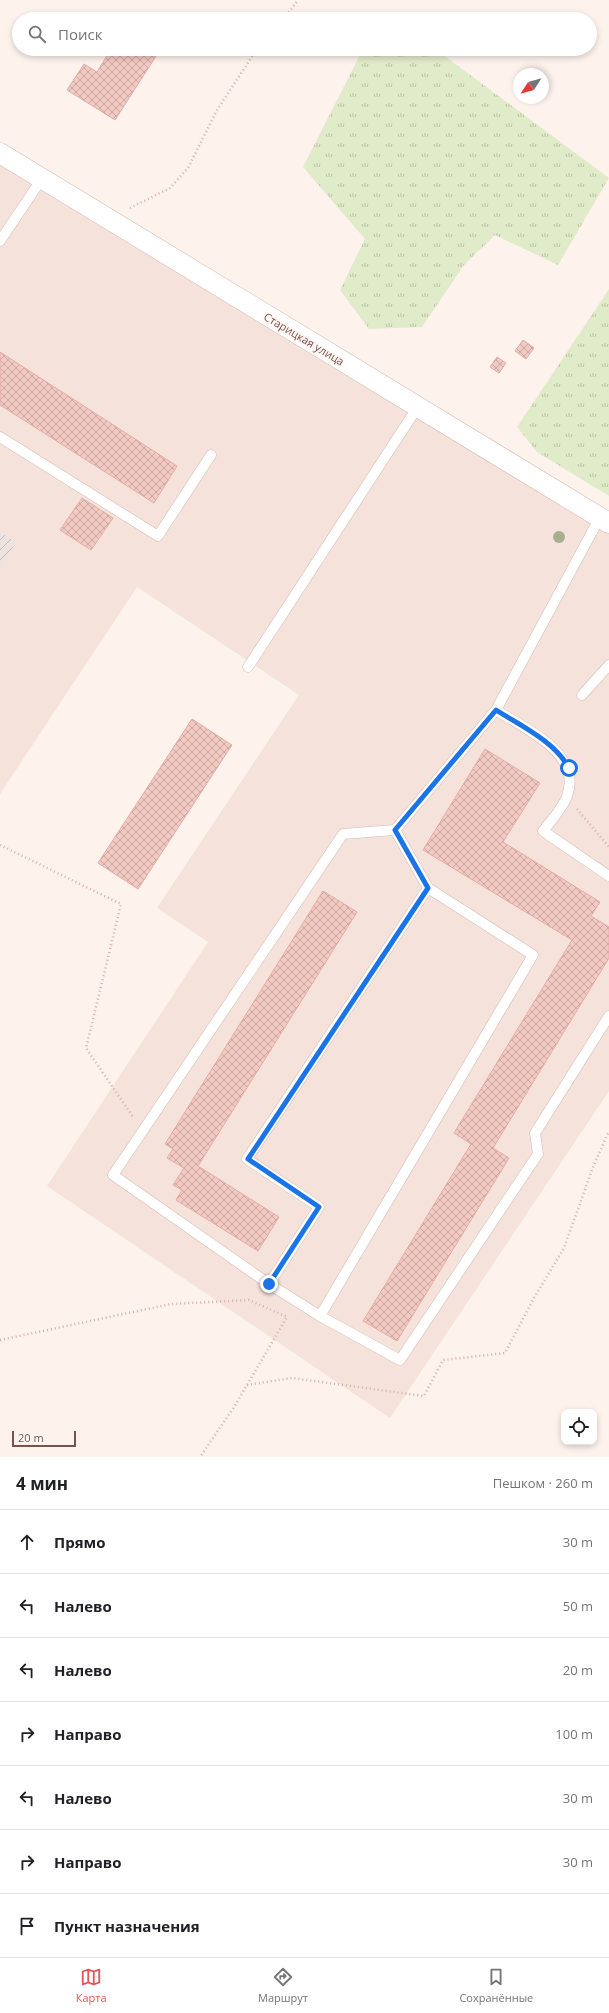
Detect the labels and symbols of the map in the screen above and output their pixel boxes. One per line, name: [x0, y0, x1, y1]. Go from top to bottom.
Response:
north arrow: [513, 68, 549, 104]
street label: Старицкая улица: [261, 309, 347, 369]
route start: [560, 759, 578, 777]
route end: [260, 1275, 278, 1293]
scale bar: [12, 1429, 76, 1448]

